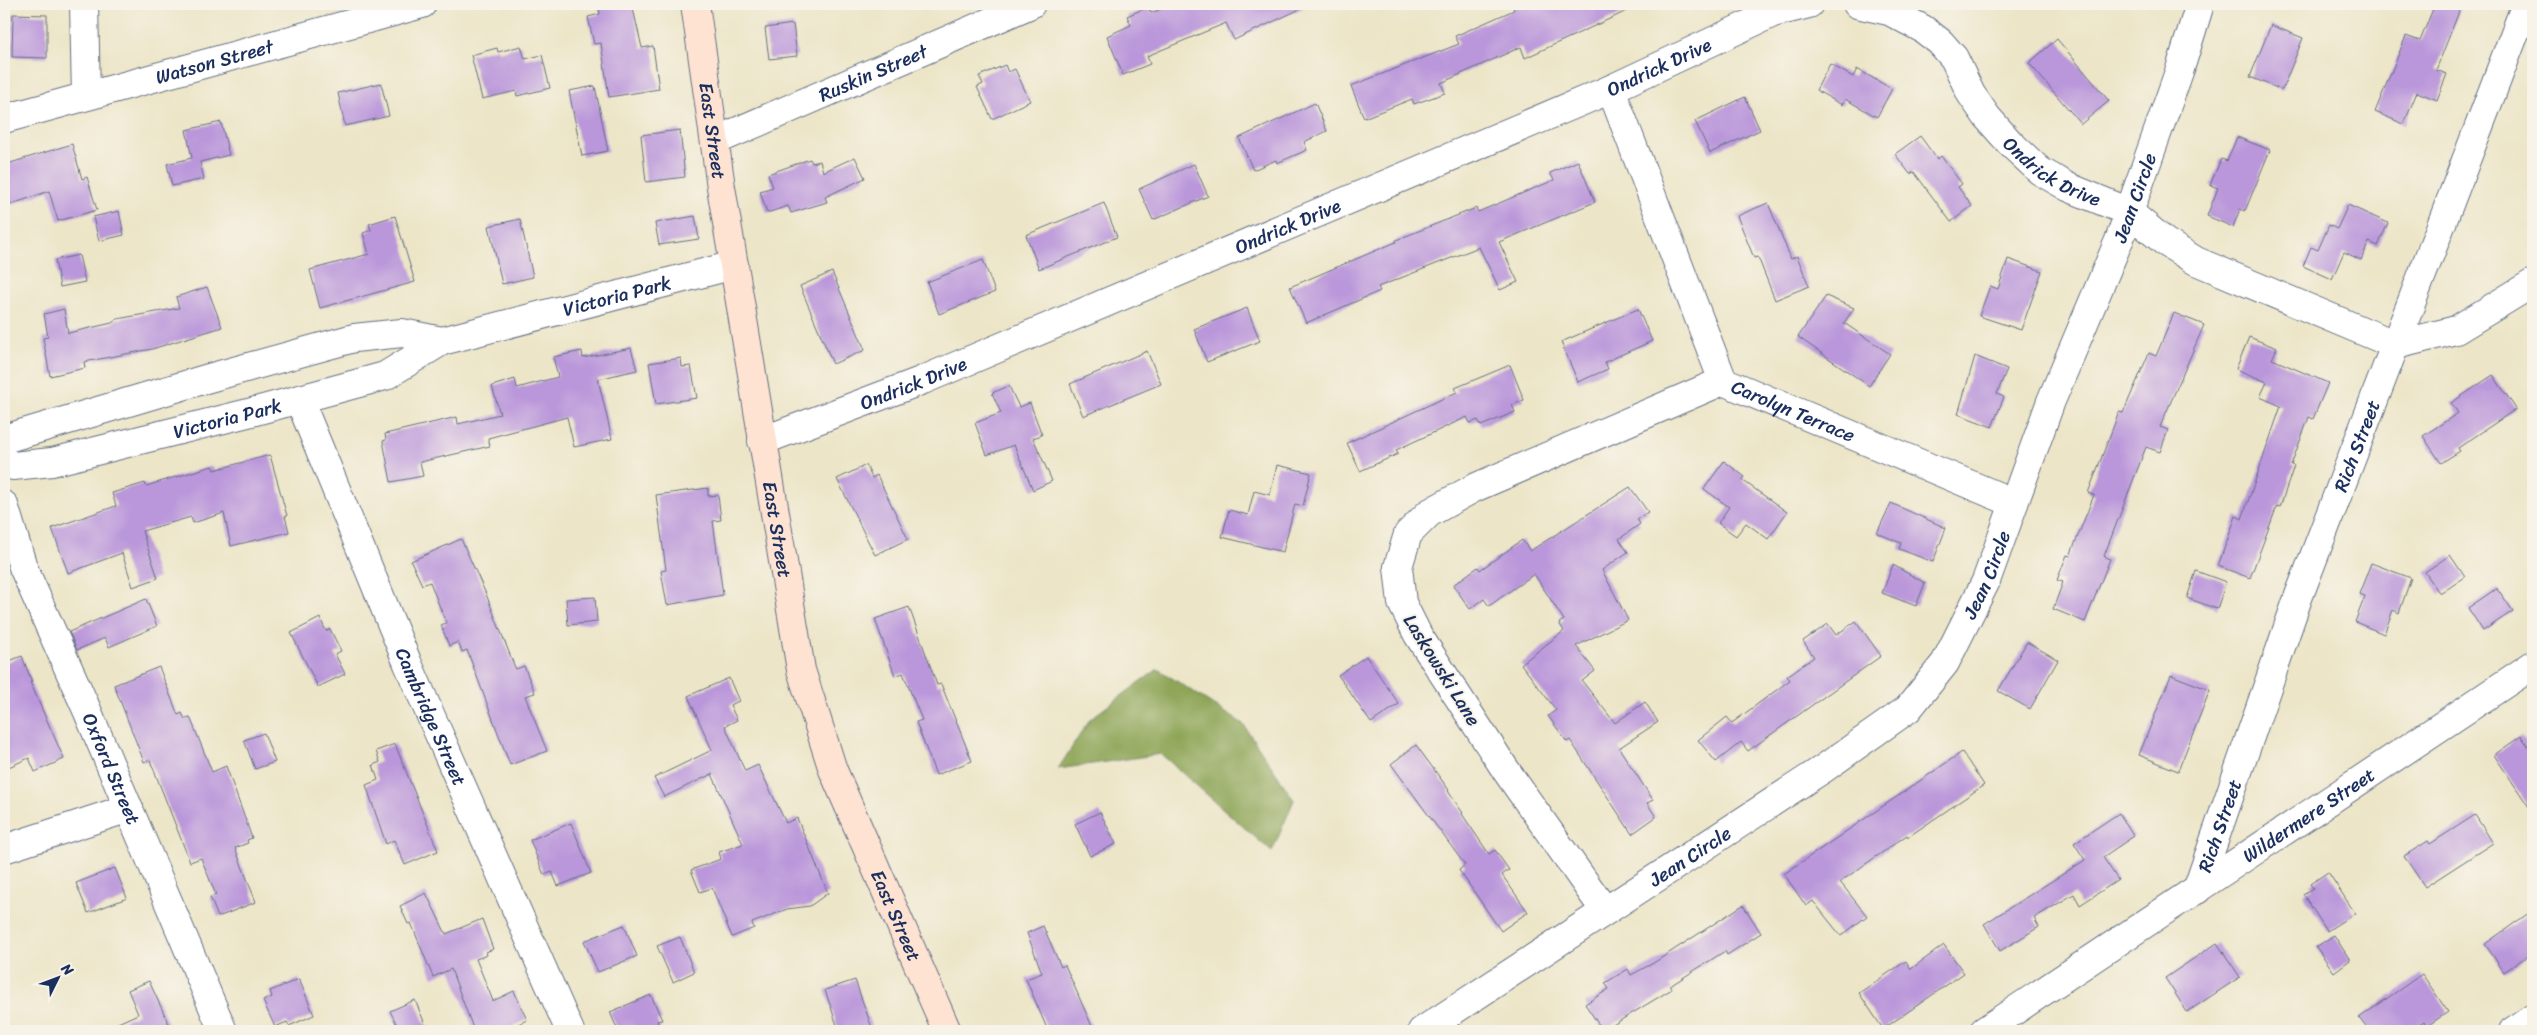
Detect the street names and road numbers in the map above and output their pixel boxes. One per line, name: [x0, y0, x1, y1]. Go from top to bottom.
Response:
street label: Ondrick Drive: [1601, 28, 1717, 105]
street label: Watson Street: [152, 29, 278, 93]
street label: Ruskin Street: [813, 34, 934, 111]
street label: East Street: [690, 80, 736, 181]
street label: Ondrick Drive: [1995, 128, 2106, 215]
street label: Jean Circle: [2103, 148, 2166, 248]
street label: Ondrick Drive: [1229, 189, 1346, 263]
street label: Victoria Park: [559, 266, 674, 325]
street label: Ondrick Drive: [855, 347, 972, 419]
street label: Carolyn Terrace: [1726, 370, 1861, 451]
street label: Victoria Park: [169, 388, 285, 448]
street label: Rich Street: [2324, 395, 2389, 497]
street label: East Street: [753, 479, 802, 580]
street label: Jean Circle: [1953, 526, 2020, 625]
street label: Laskowski Lane: [1394, 607, 1490, 733]
street label: Cambridge Street: [386, 642, 476, 791]
street label: Oxford Street: [73, 707, 150, 830]
street label: Wildermere Street: [2235, 758, 2382, 871]
street label: Rich Street: [2188, 775, 2251, 877]
street label: Jean Circle: [1641, 817, 1738, 896]
street label: East Street: [862, 864, 931, 967]

